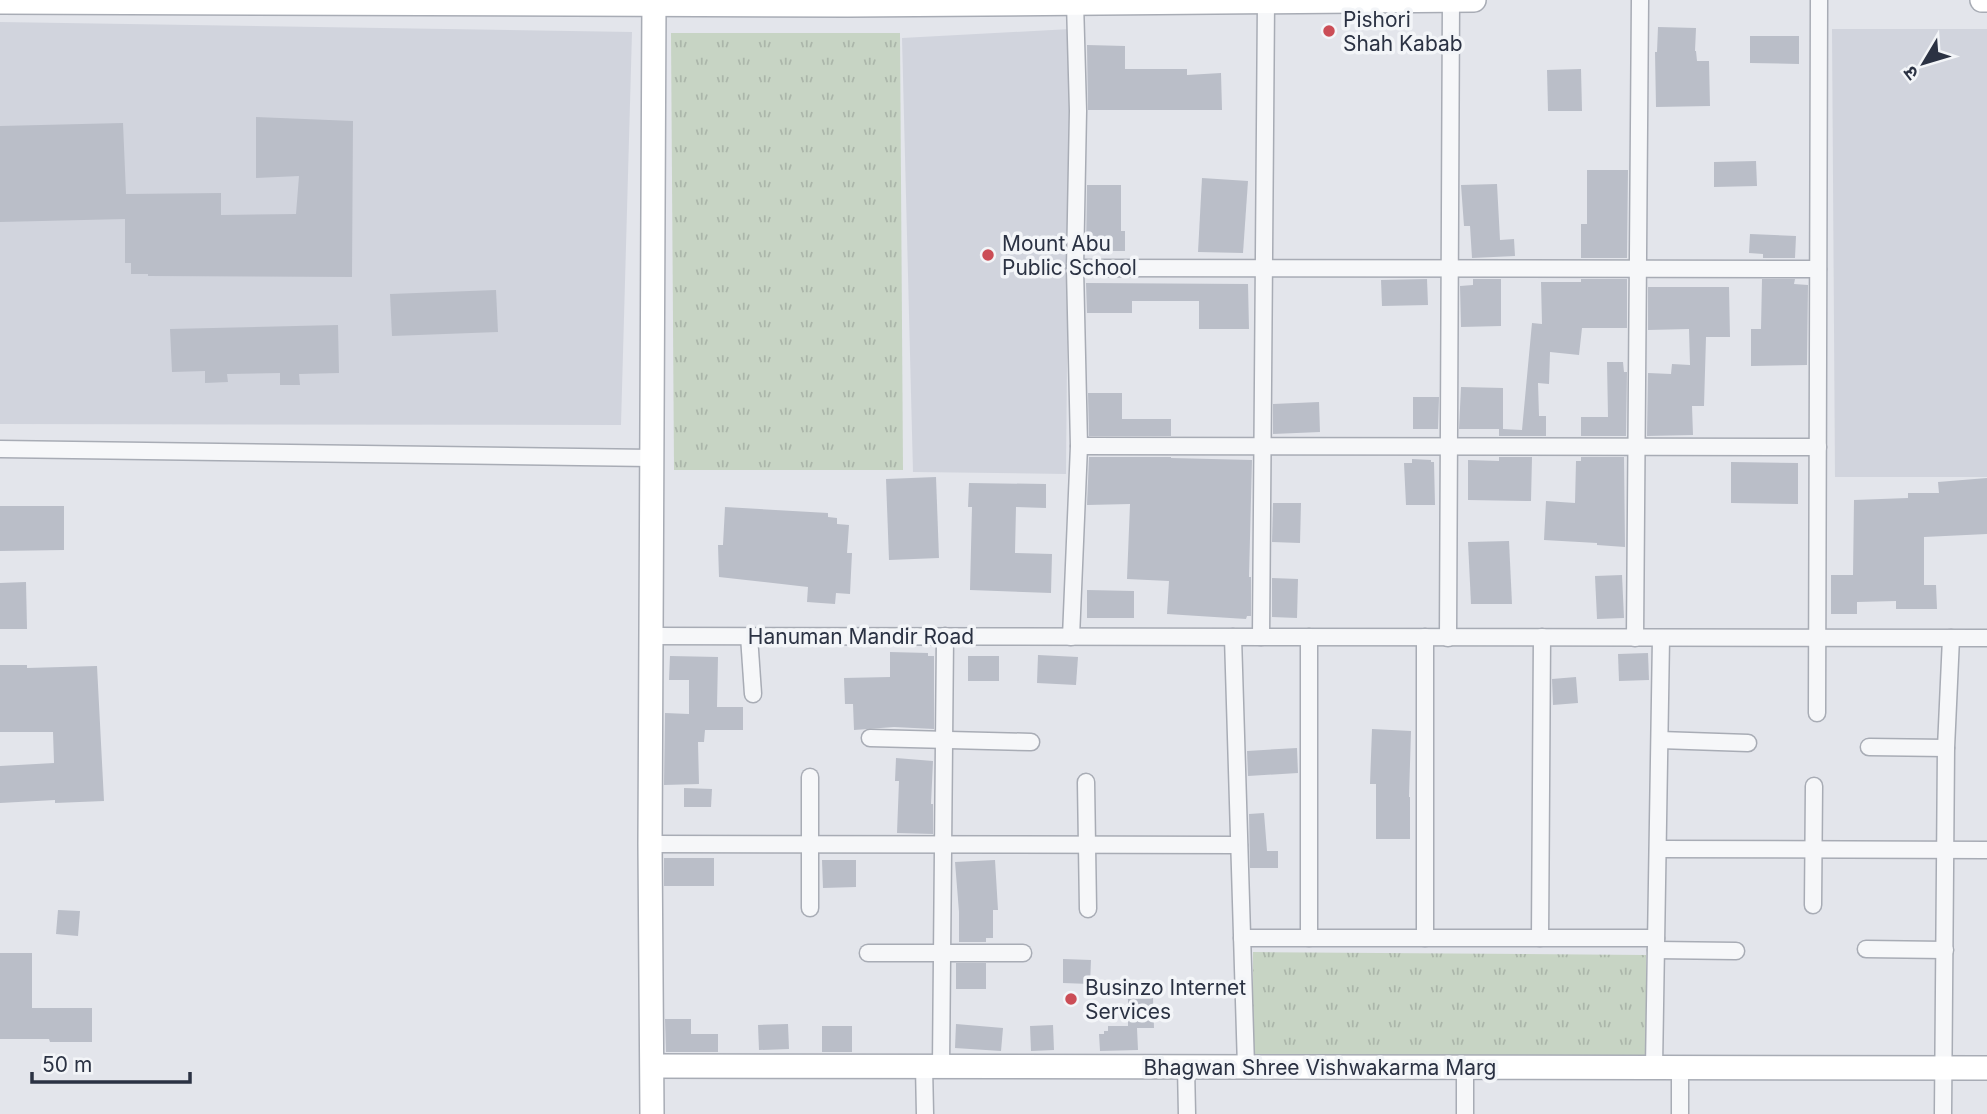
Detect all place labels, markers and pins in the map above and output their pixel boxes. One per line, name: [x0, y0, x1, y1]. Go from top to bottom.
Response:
place label: Pishori Shah Kabab: [1343, 7, 1463, 56]
marker: Pishori Shah Kabab: [1321, 23, 1337, 39]
place label: Mount Abu Public School: [1002, 231, 1137, 280]
marker: Mount Abu Public School: [980, 247, 996, 263]
place label: Businzo Internet Services: [1085, 975, 1246, 1024]
marker: Businzo Internet Services: [1063, 991, 1079, 1007]

